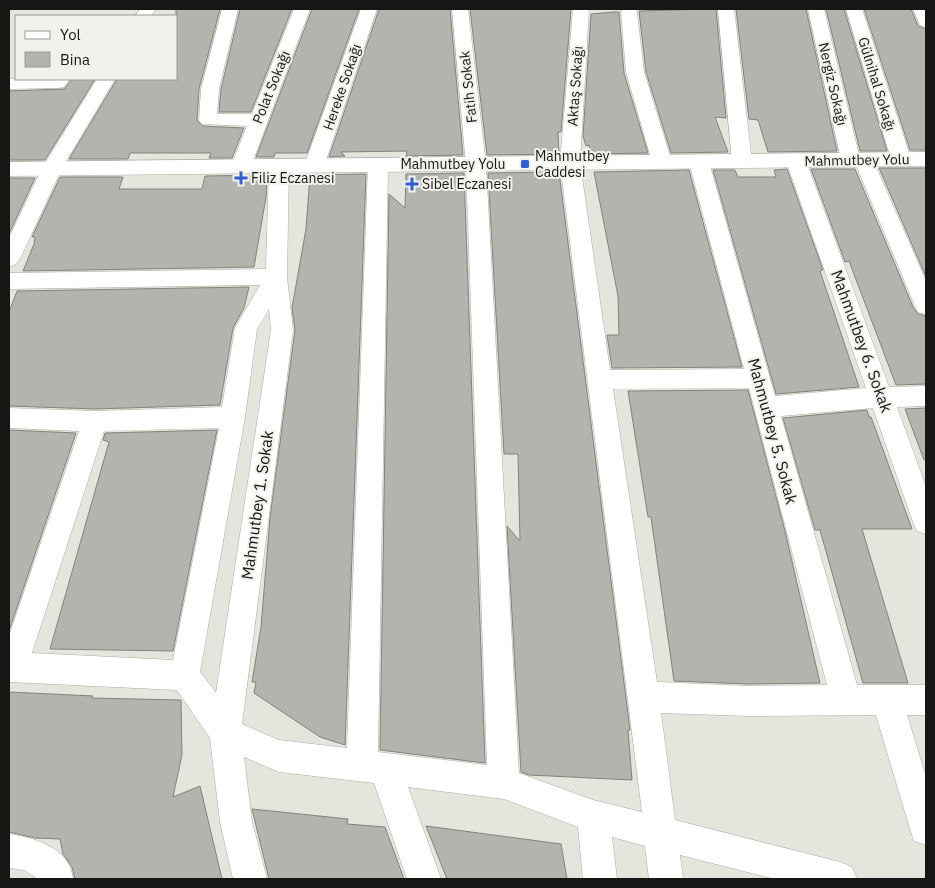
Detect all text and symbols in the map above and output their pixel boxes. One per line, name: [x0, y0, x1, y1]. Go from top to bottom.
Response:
legend: [15, 15, 178, 80]
text: Yol: [60, 25, 81, 44]
street label: Gülnihal Sokağı: [854, 35, 900, 133]
street label: Hereke Sokağı: [319, 41, 365, 133]
street label: Nergiz Sokağı: [815, 41, 851, 127]
street label: Aktaş Sokağı: [563, 45, 587, 127]
street label: Polat Sokağı: [248, 48, 294, 126]
street label: Fatih Sokak: [455, 49, 481, 124]
text: Bina: [60, 50, 90, 69]
place label: Mahmutbey Caddesi: [535, 147, 610, 181]
street label: Mahmutbey Yolu: [804, 150, 910, 170]
street label: Mahmutbey Yolu: [400, 155, 506, 173]
marker: Mahmutbey Caddesi: [519, 158, 531, 170]
place label: Filiz Eczanesi: [251, 169, 334, 187]
marker: Filiz Eczanesi: [235, 172, 247, 184]
place label: Sibel Eczanesi: [422, 175, 512, 193]
marker: Sibel Eczanesi: [406, 178, 418, 190]
street label: Mahmutbey 6. Sokak: [827, 267, 897, 416]
street label: Mahmutbey 5. Sokak: [744, 356, 802, 507]
street label: Mahmutbey 1. Sokak: [237, 429, 277, 581]

